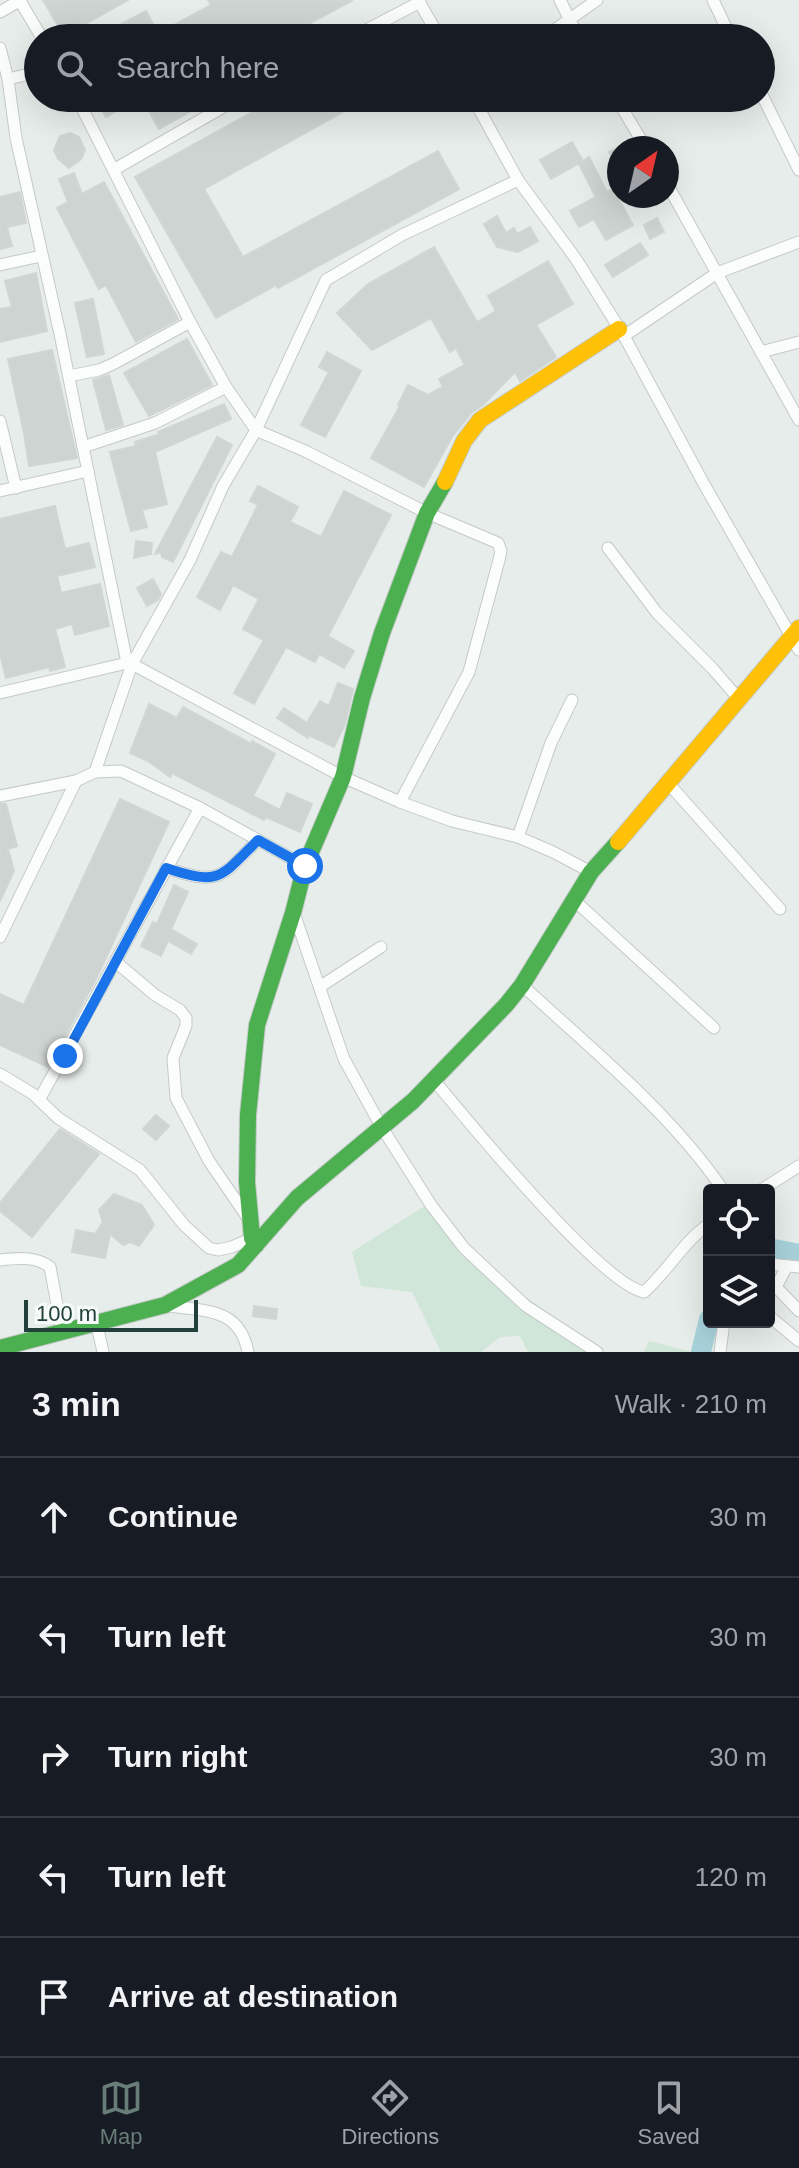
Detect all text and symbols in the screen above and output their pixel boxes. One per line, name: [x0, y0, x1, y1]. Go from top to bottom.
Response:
search box: [24, 24, 775, 112]
icon: search: [52, 46, 96, 90]
text: Search here: [116, 51, 279, 84]
north arrow: [607, 136, 679, 208]
route start: [287, 848, 323, 884]
route end: [47, 1038, 83, 1074]
map controls: [703, 1184, 775, 1328]
button: locate: [703, 1184, 775, 1256]
button: layers: [703, 1256, 775, 1328]
scale bar: [24, 1296, 198, 1332]
text: 100 m: [36, 1301, 97, 1326]
text: 3 min: [32, 1385, 121, 1423]
text: Walk · 210 m: [615, 1389, 767, 1419]
icon: ahead: [32, 1495, 76, 1539]
text: Continue: [108, 1500, 238, 1533]
text: 30 m: [709, 1502, 767, 1532]
icon: left: [32, 1615, 76, 1659]
text: Turn left: [108, 1620, 226, 1653]
text: 30 m: [709, 1622, 767, 1652]
icon: right: [32, 1735, 76, 1779]
text: Turn right: [108, 1740, 247, 1773]
text: 30 m: [709, 1742, 767, 1772]
icon: left: [32, 1855, 76, 1899]
text: Turn left: [108, 1860, 226, 1893]
text: 120 m: [695, 1862, 767, 1892]
icon: arrive: [32, 1975, 76, 2019]
text: Arrive at destination: [108, 1980, 398, 2013]
tab: Map: [99, 2076, 143, 2150]
tab: Directions: [341, 2076, 439, 2150]
tab: Saved: [637, 2076, 700, 2150]

